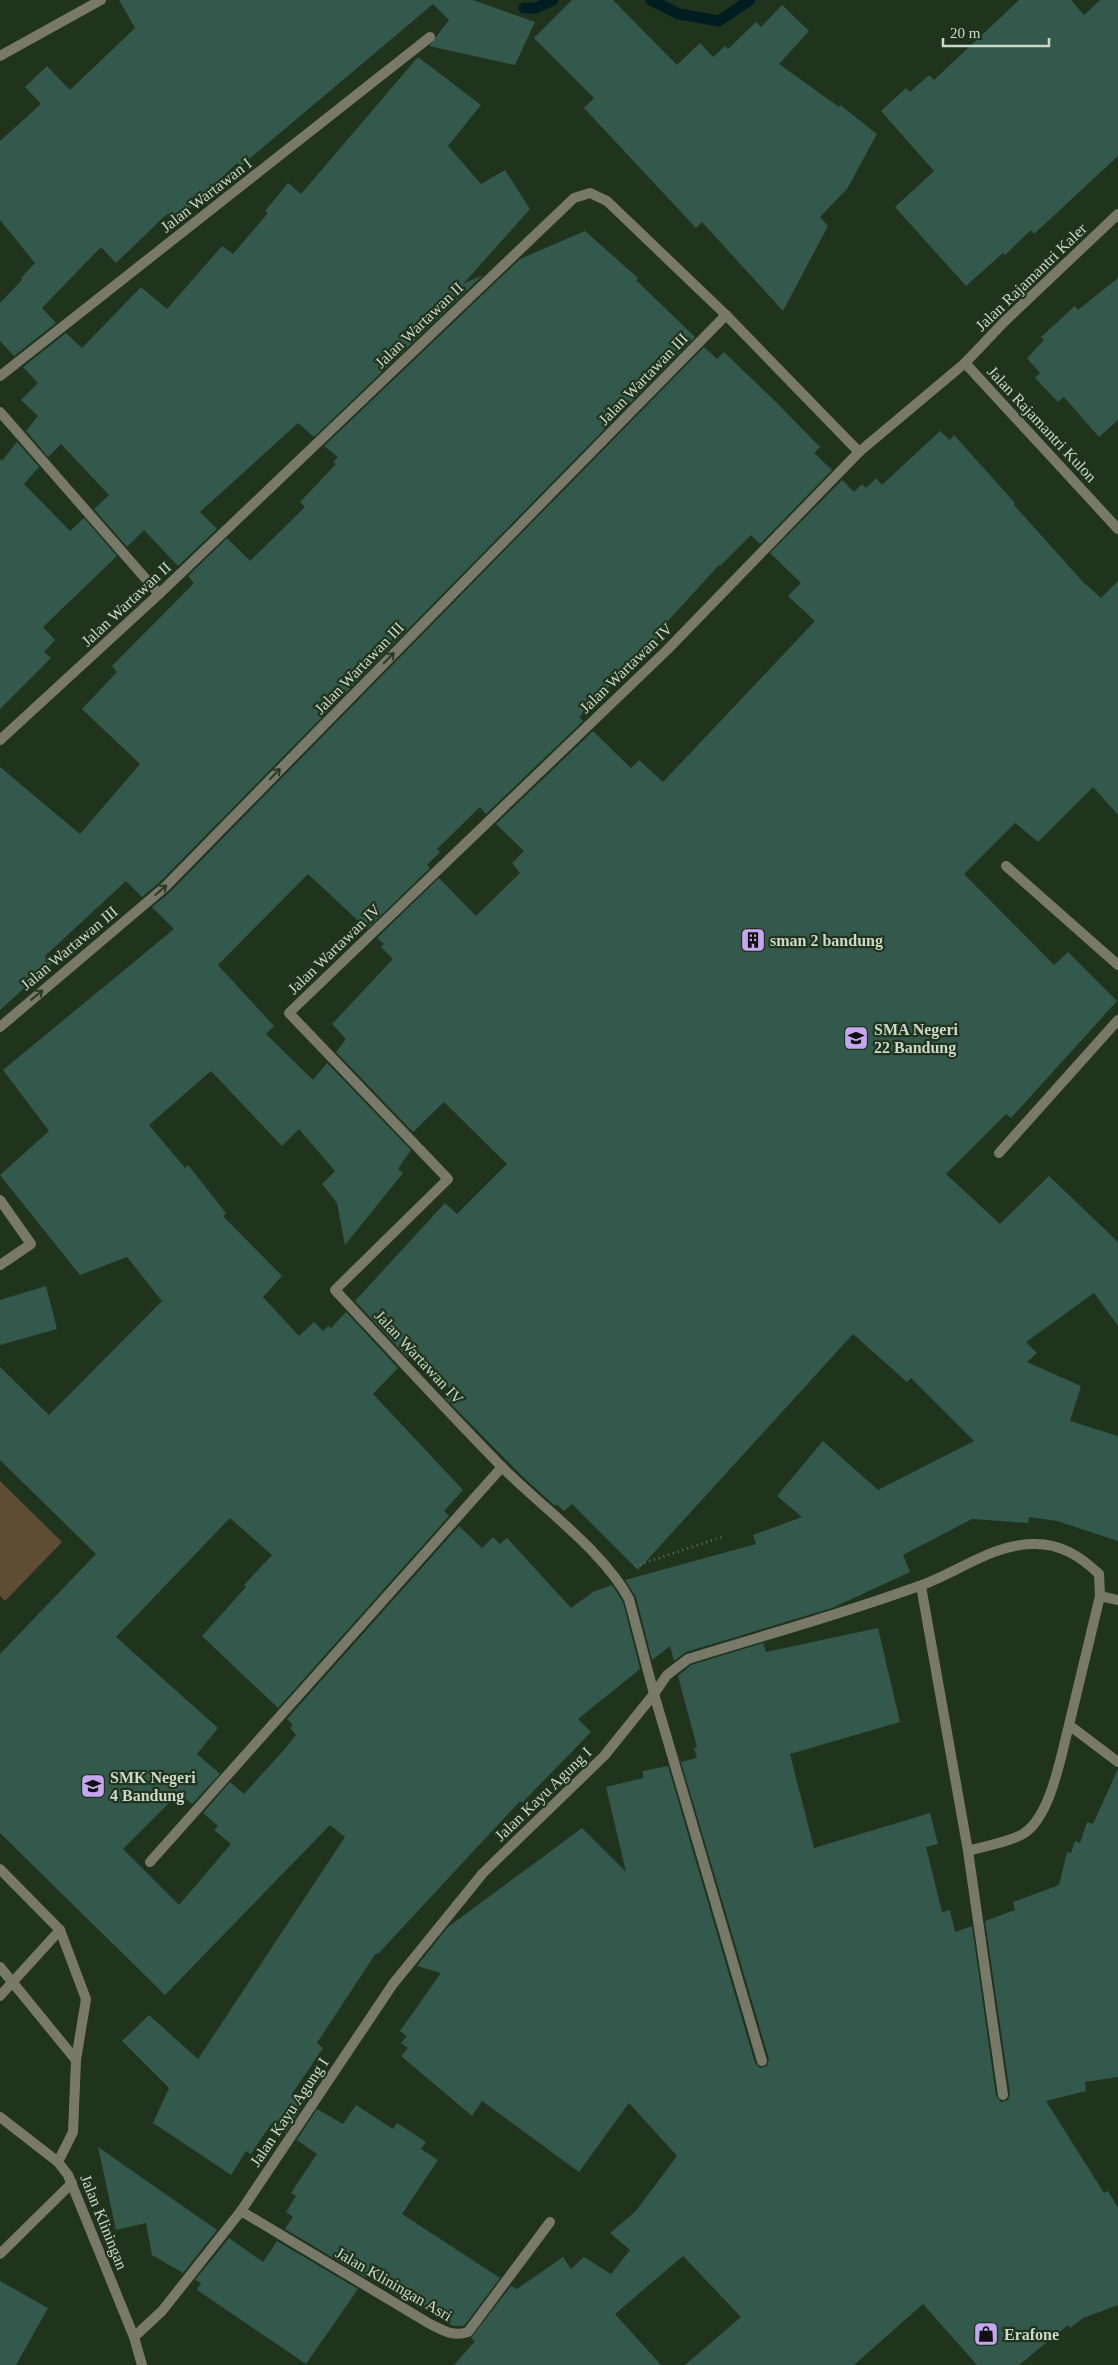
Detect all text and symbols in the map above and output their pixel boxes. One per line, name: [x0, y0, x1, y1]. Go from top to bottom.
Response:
scale bar: [943, 15, 1049, 47]
text: 20 m: [950, 25, 981, 41]
street label: Jalan Wartawan I: [157, 154, 255, 236]
street label: Jalan Rajamantri Kaler: [972, 219, 1091, 335]
street label: Jalan Wartawan II: [371, 279, 467, 371]
street label: Jalan Wartawan III: [595, 330, 691, 428]
street label: Jalan Rajamantri Kulon: [983, 363, 1100, 486]
street label: Jalan Wartawan II: [78, 558, 174, 650]
street label: Jalan Wartawan III: [311, 619, 407, 717]
street label: Jalan Wartawan IV: [576, 619, 676, 716]
one-way arrow: [383, 652, 395, 665]
one-way arrow: [269, 768, 281, 781]
one-way arrow: [154, 884, 167, 896]
street label: Jalan Wartawan IV: [284, 900, 384, 997]
street label: Jalan Wartawan III: [17, 903, 121, 993]
building icon: sman 2 bandung: [740, 927, 766, 953]
place label: sman 2 bandung: [770, 932, 883, 950]
one-way arrow: [30, 990, 43, 1001]
place label: SMA Negeri 22 Bandung: [874, 1021, 959, 1057]
school or university icon: SMA Negeri 22 Bandung: [843, 1025, 869, 1051]
street label: Jalan Wartawan IV: [371, 1307, 467, 1408]
street label: Jalan Kayu Agung I: [491, 1744, 595, 1845]
place label: SMK Negeri 4 Bandung: [110, 1769, 196, 1805]
school or university icon: SMK Negeri 4 Bandung: [80, 1773, 106, 1799]
street label: Jalan Kayu Agung I: [246, 2054, 333, 2170]
street label: Jalan Kliningan: [76, 2172, 131, 2272]
street label: Jalan Kliningan Asri: [332, 2244, 456, 2325]
shop icon: Erafone: [973, 2321, 999, 2347]
place label: Erafone: [1004, 2326, 1059, 2343]

